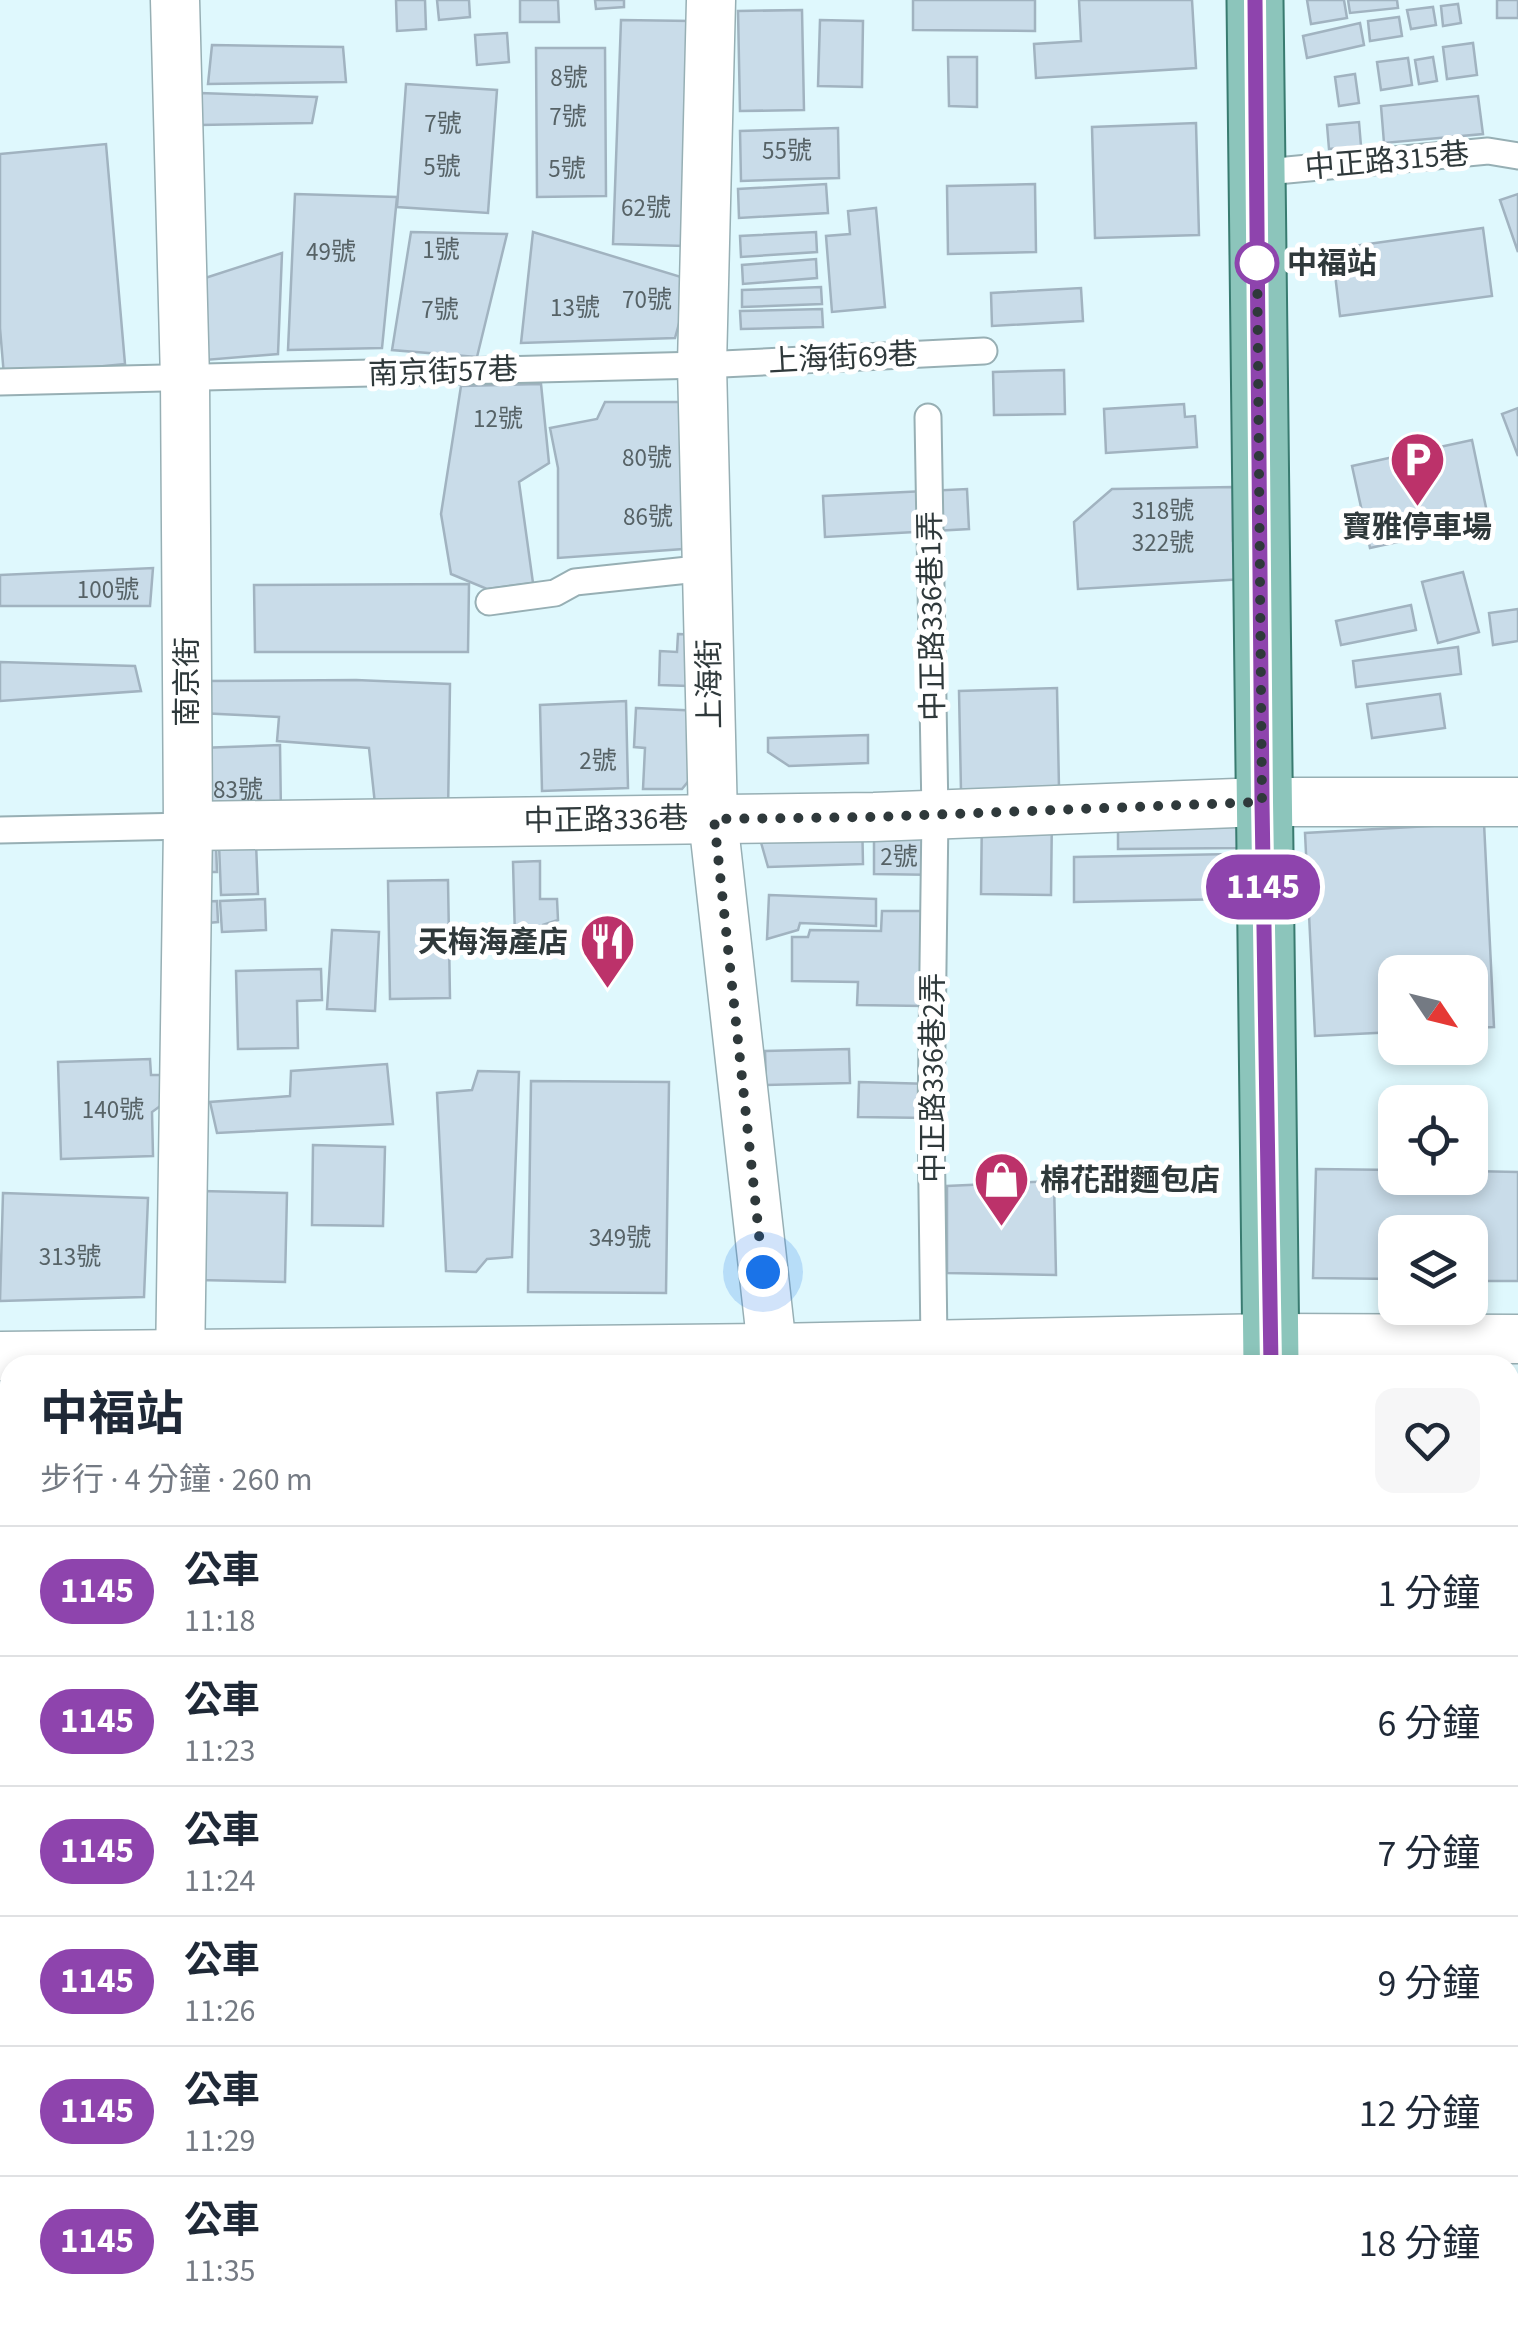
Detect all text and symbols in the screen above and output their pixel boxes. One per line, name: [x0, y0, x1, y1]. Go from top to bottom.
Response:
house number: 8號: [550, 60, 588, 96]
house number: 7號: [549, 99, 587, 135]
house number: 7號: [424, 106, 462, 142]
street label: 中正路315巷: [1303, 132, 1471, 190]
house number: 55號: [762, 133, 812, 169]
house number: 5號: [423, 149, 461, 185]
house number: 5號: [548, 151, 586, 187]
house number: 62號: [621, 190, 671, 226]
house number: 1號: [422, 232, 460, 268]
house number: 49號: [306, 234, 356, 270]
marker: 中福站: [1236, 242, 1278, 284]
place label: 中福站: [1287, 242, 1377, 285]
house number: 70號: [622, 282, 672, 318]
house number: 13號: [550, 290, 600, 326]
house number: 7號: [421, 292, 459, 328]
street label: 上海街69巷: [767, 333, 919, 383]
street label: 南京街57巷: [367, 348, 519, 396]
house number: 12號: [473, 401, 523, 437]
parking icon: 寶雅停車場: [1387, 429, 1447, 508]
house number: 80號: [622, 440, 672, 476]
house number: 318號: [1132, 493, 1194, 529]
house number: 86號: [623, 499, 673, 535]
place label: 寶雅停車場: [1342, 506, 1492, 549]
street label: 中正路336巷1弄: [909, 511, 955, 721]
house number: 322號: [1132, 525, 1194, 561]
house number: 100號: [77, 572, 139, 608]
street label: 南京街: [166, 637, 209, 727]
street label: 上海街: [688, 639, 732, 729]
house number: 2號: [579, 743, 617, 779]
house number: 83號: [213, 772, 263, 808]
street label: 中正路336巷: [523, 797, 689, 843]
house number: 2號: [880, 839, 918, 875]
line badge: 1145: [1193, 854, 1333, 920]
text: 1145: [1226, 862, 1300, 912]
restaurant icon: 天梅海產店: [577, 912, 637, 991]
place label: 天梅海產店: [418, 921, 568, 964]
north arrow: [1378, 955, 1488, 1065]
map controls: [1378, 955, 1488, 1325]
street label: 中正路336巷2弄: [912, 973, 955, 1183]
button: locate: [1378, 1085, 1488, 1195]
house number: 140號: [82, 1092, 144, 1128]
shop icon: 棉花甜麵包店: [971, 1150, 1031, 1229]
place label: 棉花甜麵包店: [1040, 1159, 1220, 1202]
button: layers: [1378, 1215, 1488, 1325]
house number: 349號: [589, 1220, 651, 1256]
house number: 313號: [39, 1239, 101, 1275]
your location: [738, 1247, 788, 1297]
text: 中福站: [40, 1381, 184, 1449]
button: heart: [1375, 1388, 1480, 1493]
text: 步行 · 4 分鐘 · 260 m: [40, 1457, 312, 1503]
text: 公車: [184, 1544, 260, 1598]
text: 1145: [60, 1566, 134, 1616]
text: 1 分鐘: [1378, 1567, 1480, 1621]
text: 11:18: [184, 1598, 256, 1644]
text: 公車: [184, 1674, 260, 1728]
text: 1145: [60, 1696, 134, 1746]
text: 6 分鐘: [1378, 1697, 1480, 1751]
text: 11:23: [184, 1728, 256, 1774]
text: 公車: [184, 1804, 260, 1858]
text: 1145: [60, 1826, 134, 1876]
text: 7 分鐘: [1378, 1827, 1480, 1881]
text: 11:24: [184, 1858, 256, 1904]
text: 公車: [184, 1934, 260, 1988]
text: 1145: [60, 1956, 134, 2006]
text: 9 分鐘: [1378, 1957, 1480, 2011]
text: 11:26: [184, 1988, 256, 2034]
text: 公車: [184, 2064, 260, 2118]
text: 1145: [60, 2086, 134, 2136]
text: 12 分鐘: [1359, 2087, 1480, 2141]
text: 11:29: [184, 2118, 256, 2164]
text: 公車: [184, 2194, 260, 2248]
text: 1145: [60, 2216, 134, 2266]
text: 18 分鐘: [1359, 2217, 1480, 2271]
text: 11:35: [184, 2248, 256, 2294]

